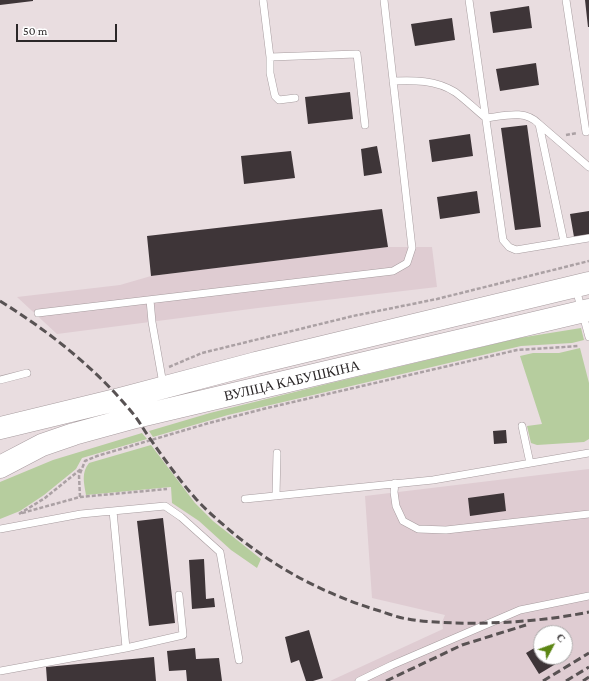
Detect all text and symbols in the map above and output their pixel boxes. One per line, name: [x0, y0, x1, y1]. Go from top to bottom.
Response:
scale bar: [18, 16, 119, 42]
text: 50 m: [23, 24, 47, 38]
street label: ВУЛІЦА КАБУШКІНА: [222, 357, 362, 405]
north arrow: [533, 625, 573, 665]
text: С: [554, 631, 568, 645]

